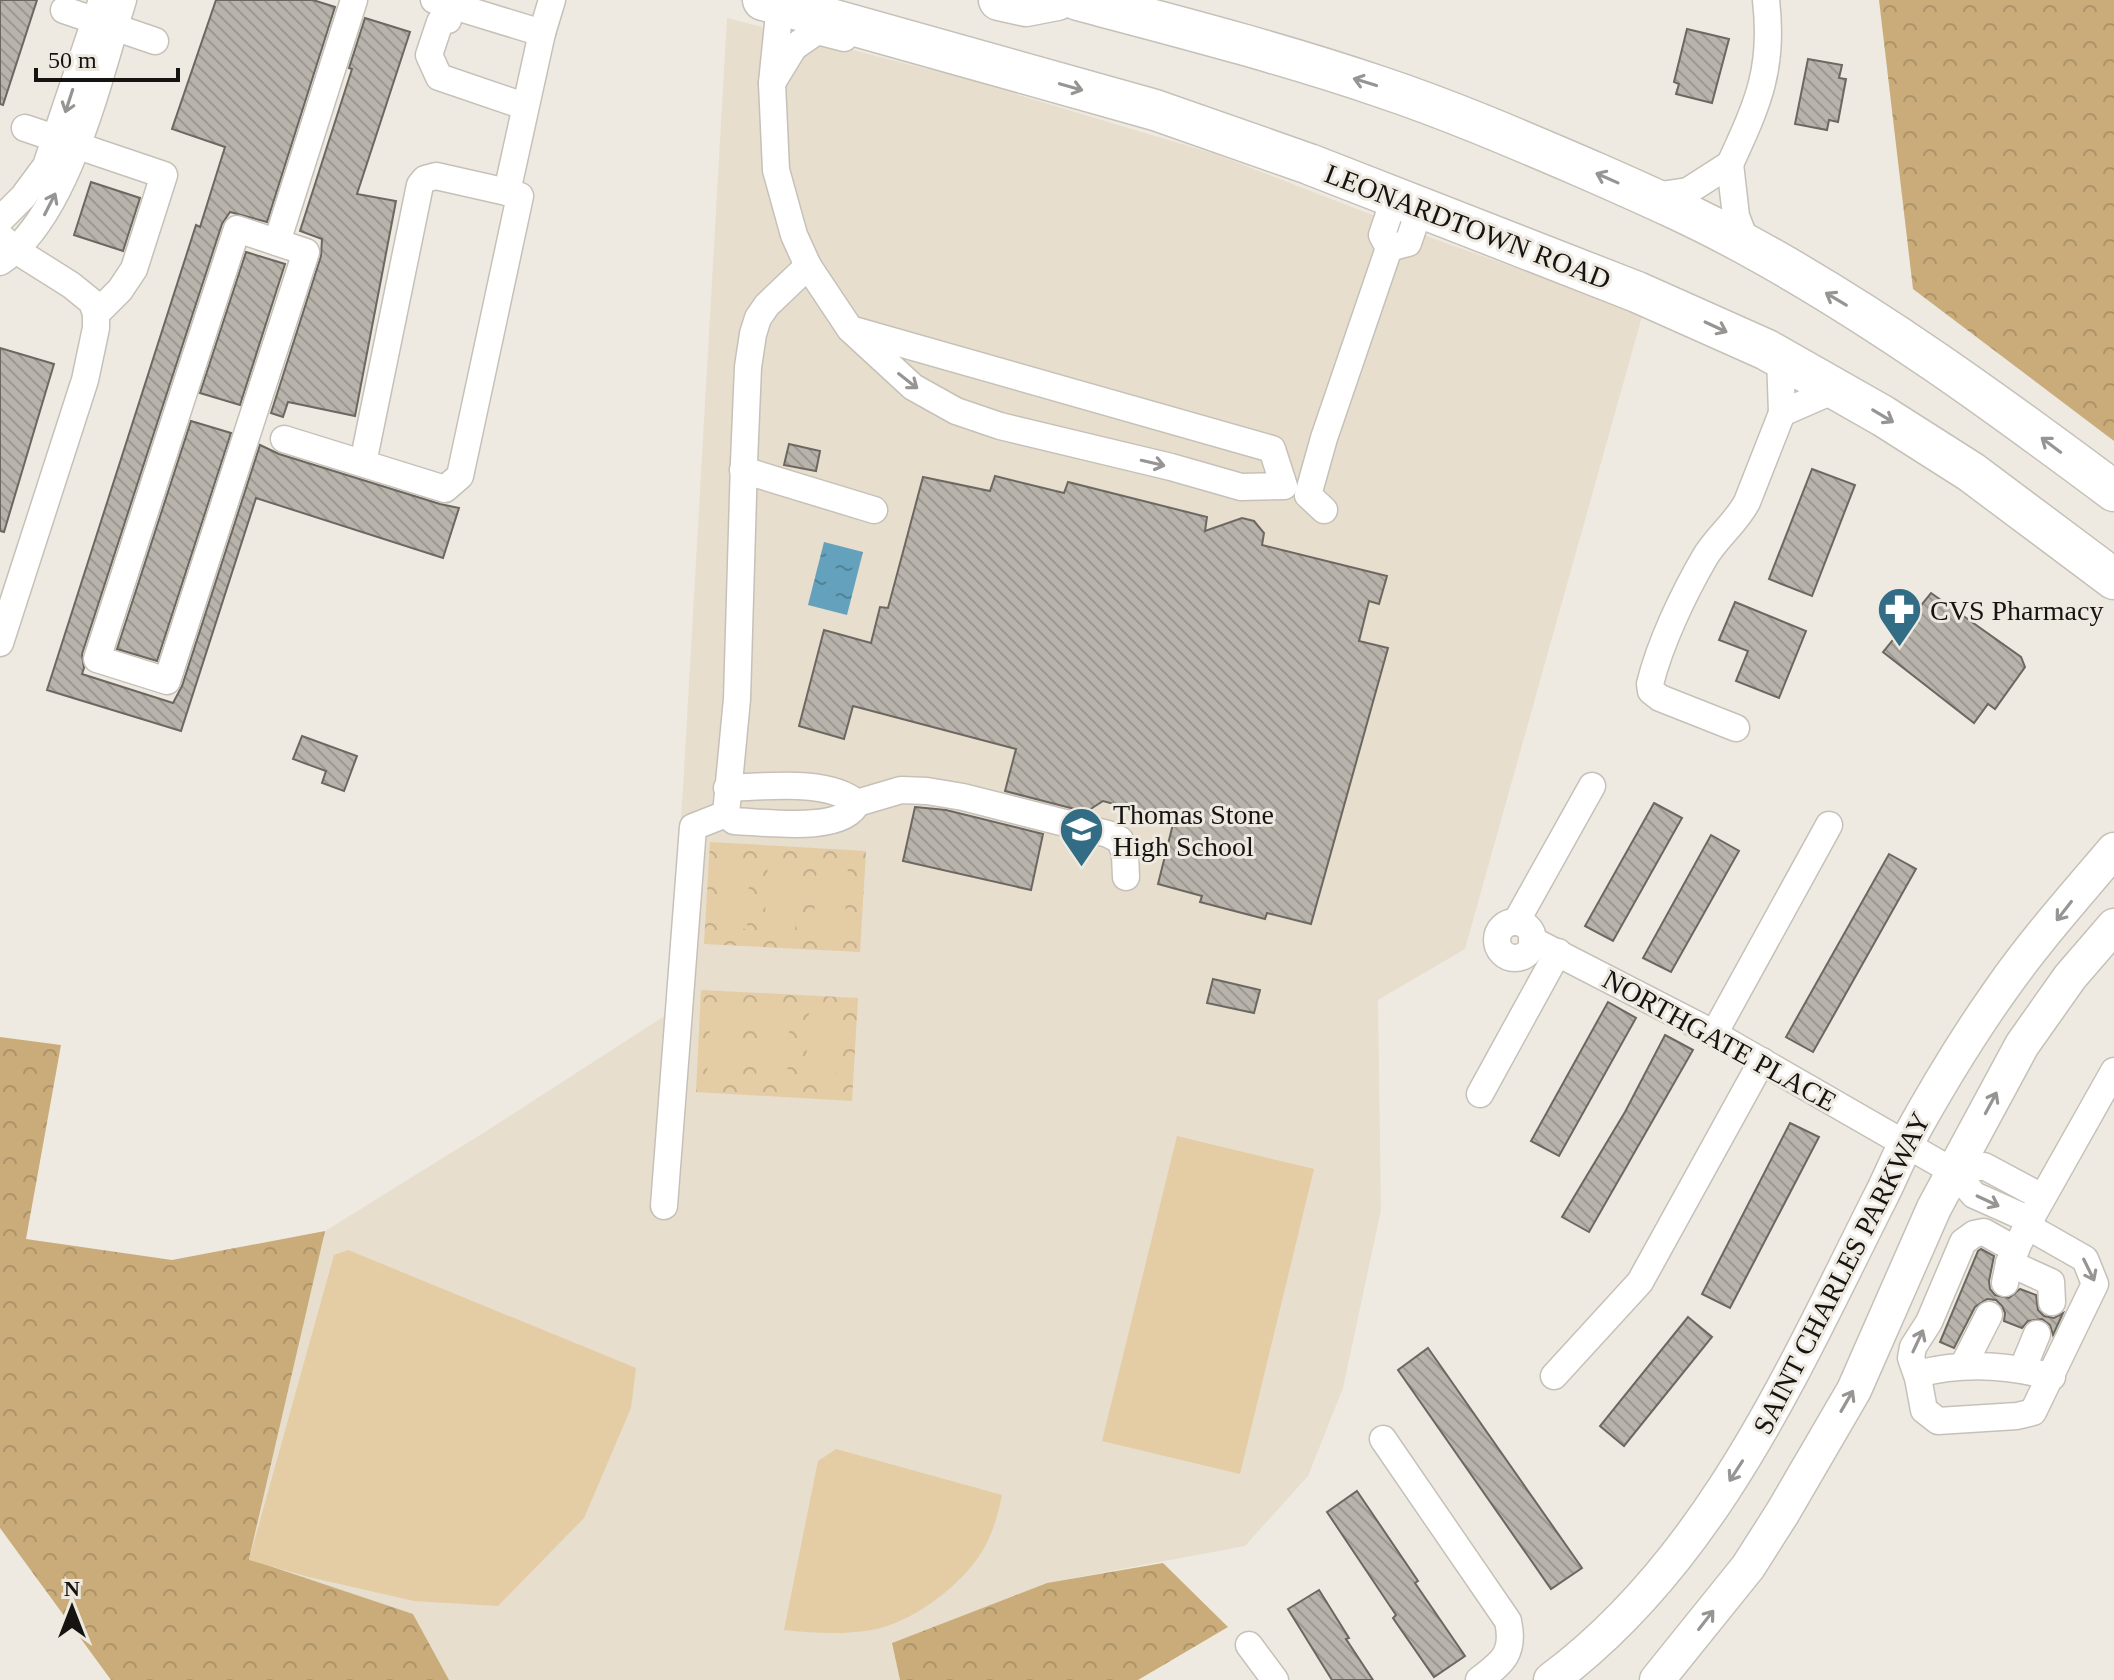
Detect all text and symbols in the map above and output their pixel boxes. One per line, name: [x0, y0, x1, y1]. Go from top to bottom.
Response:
scale bar: [36, 32, 178, 82]
text: 50 m: [48, 47, 97, 73]
one-way arrow: [1353, 74, 1379, 89]
one-way arrow: [1057, 80, 1083, 95]
one-way arrow: [61, 87, 76, 113]
street label: LEONARDTOWN ROAD: [1321, 158, 1615, 295]
one-way arrow: [1595, 169, 1619, 184]
one-way arrow: [43, 193, 58, 216]
one-way arrow: [1825, 290, 1848, 306]
one-way arrow: [1703, 320, 1727, 335]
one-way arrow: [897, 373, 918, 390]
one-way arrow: [1872, 408, 1894, 424]
one-way arrow: [2041, 436, 2063, 453]
one-way arrow: [1139, 456, 1165, 471]
pharmacy icon: CVS Pharmacy: [1875, 586, 1923, 649]
place label: CVS Pharmacy: [1930, 595, 2103, 626]
place label: Thomas Stone High School: [1113, 799, 1274, 862]
school or university icon: Thomas Stone High School: [1058, 806, 1106, 869]
one-way arrow: [2056, 900, 2073, 921]
street label: NORTHGATE PLACE: [1598, 963, 1842, 1118]
one-way arrow: [1983, 1092, 1999, 1115]
street label: SAINT CHARLES PARKWAY: [1747, 1107, 1936, 1439]
one-way arrow: [1976, 1194, 2000, 1209]
one-way arrow: [2082, 1257, 2097, 1281]
one-way arrow: [1911, 1330, 1926, 1354]
one-way arrow: [1840, 1390, 1855, 1414]
one-way arrow: [1727, 1460, 1744, 1482]
north arrow: [32, 1568, 112, 1648]
text: N: [64, 1576, 80, 1601]
one-way arrow: [1698, 1610, 1715, 1631]

